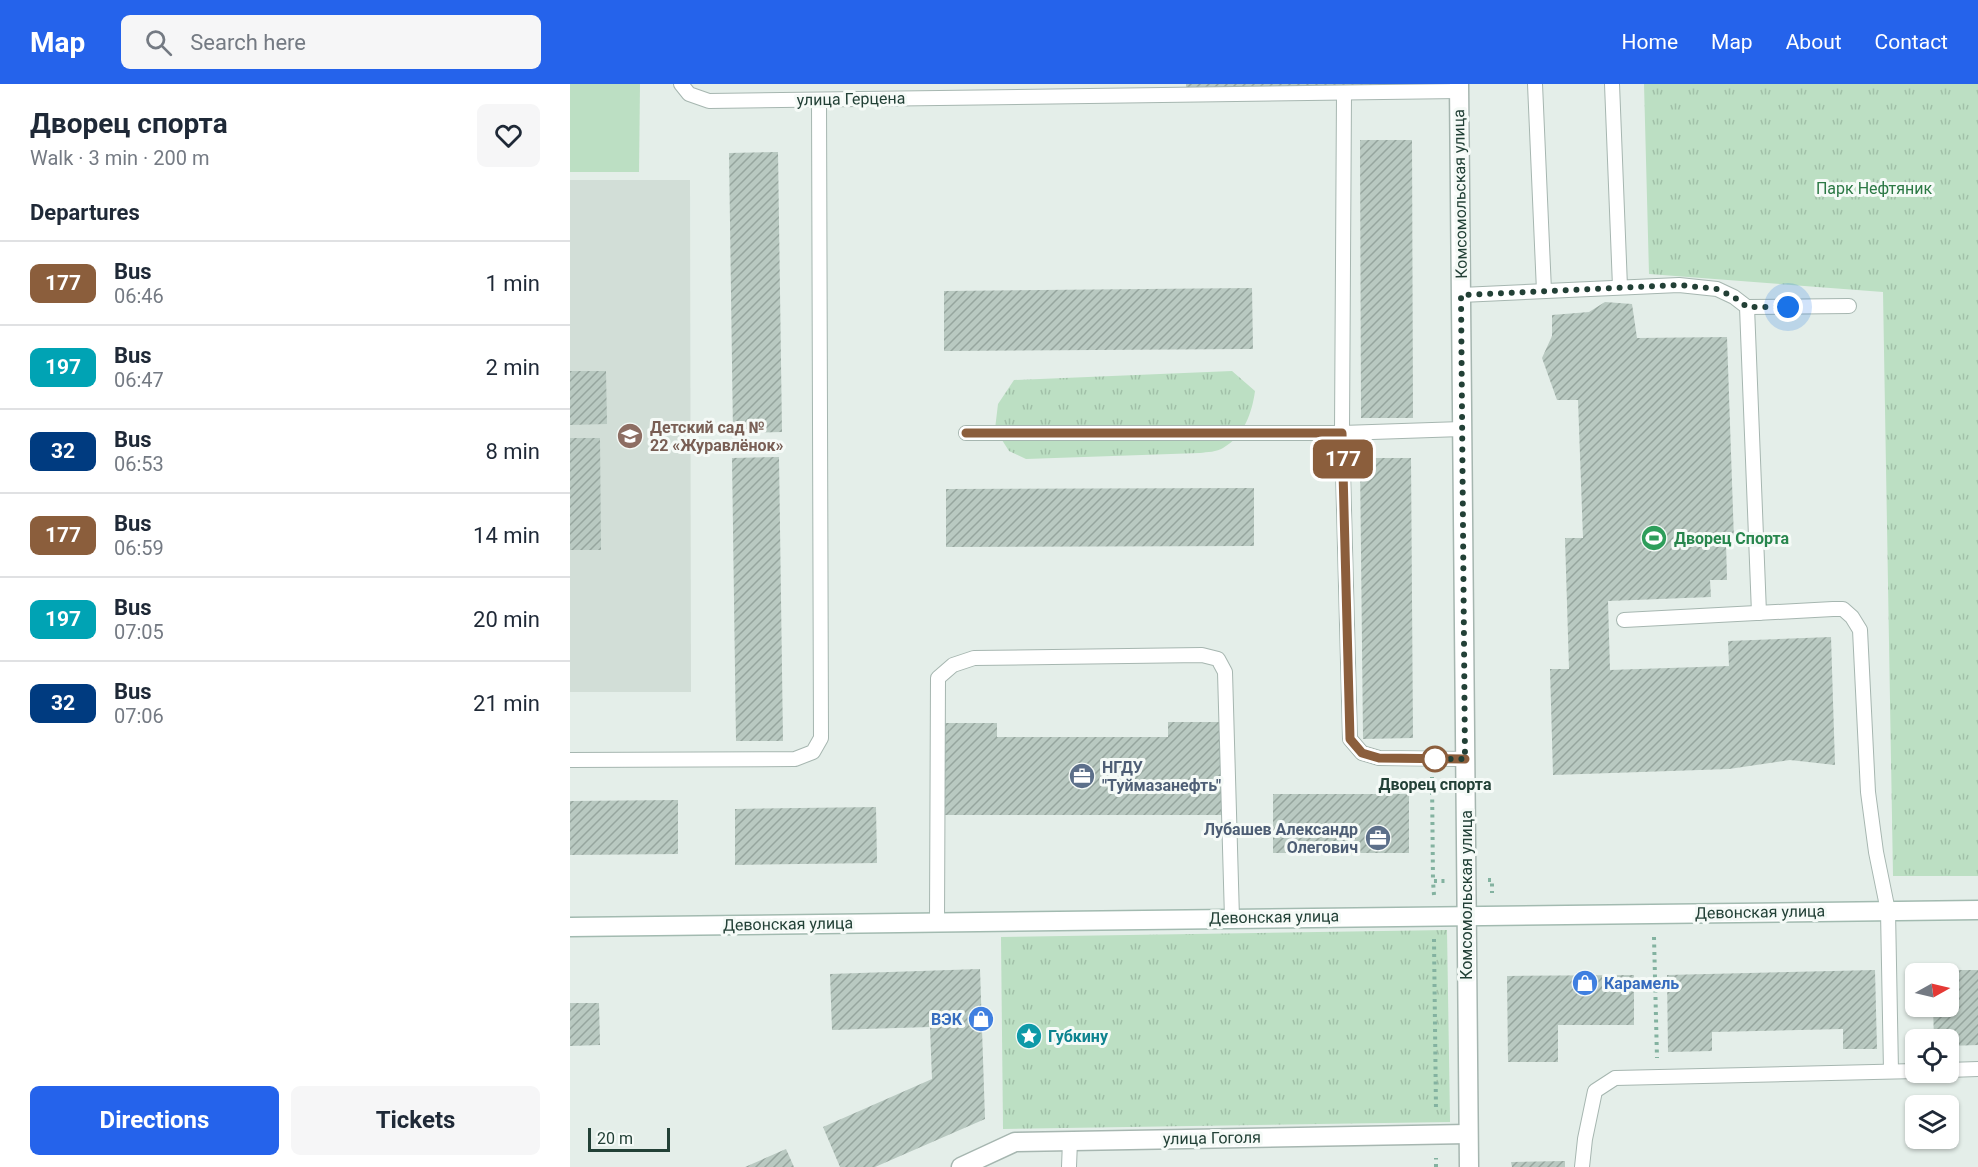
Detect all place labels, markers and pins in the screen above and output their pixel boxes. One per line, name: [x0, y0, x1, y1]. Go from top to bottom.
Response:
place label: Детский сад № 22 «Журавлёнок»: [650, 418, 784, 455]
school or university icon: Детский сад № 22 «Журавлёнок»: [615, 421, 645, 451]
sports icon: Дворец Спорта: [1639, 523, 1669, 553]
place label: Дворец Спорта: [1674, 529, 1790, 548]
marker: Дворец спорта: [1422, 746, 1448, 772]
place label: НГДУ "Туймазанефть": [1102, 758, 1221, 795]
office icon: НГДУ "Туймазанефть": [1067, 761, 1097, 791]
place label: Дворец спорта: [1379, 775, 1492, 794]
place label: Лубашев Александр Олегович: [1204, 820, 1358, 857]
office icon: Лубашев Александр Олегович: [1363, 823, 1393, 853]
shop icon: Карамель: [1570, 968, 1600, 998]
place label: Карамель: [1604, 974, 1679, 993]
shop icon: ВЭК: [966, 1004, 996, 1034]
place label: ВЭК: [931, 1010, 963, 1029]
place icon: Губкину: [1014, 1021, 1044, 1051]
place label: Губкину: [1048, 1027, 1109, 1046]

